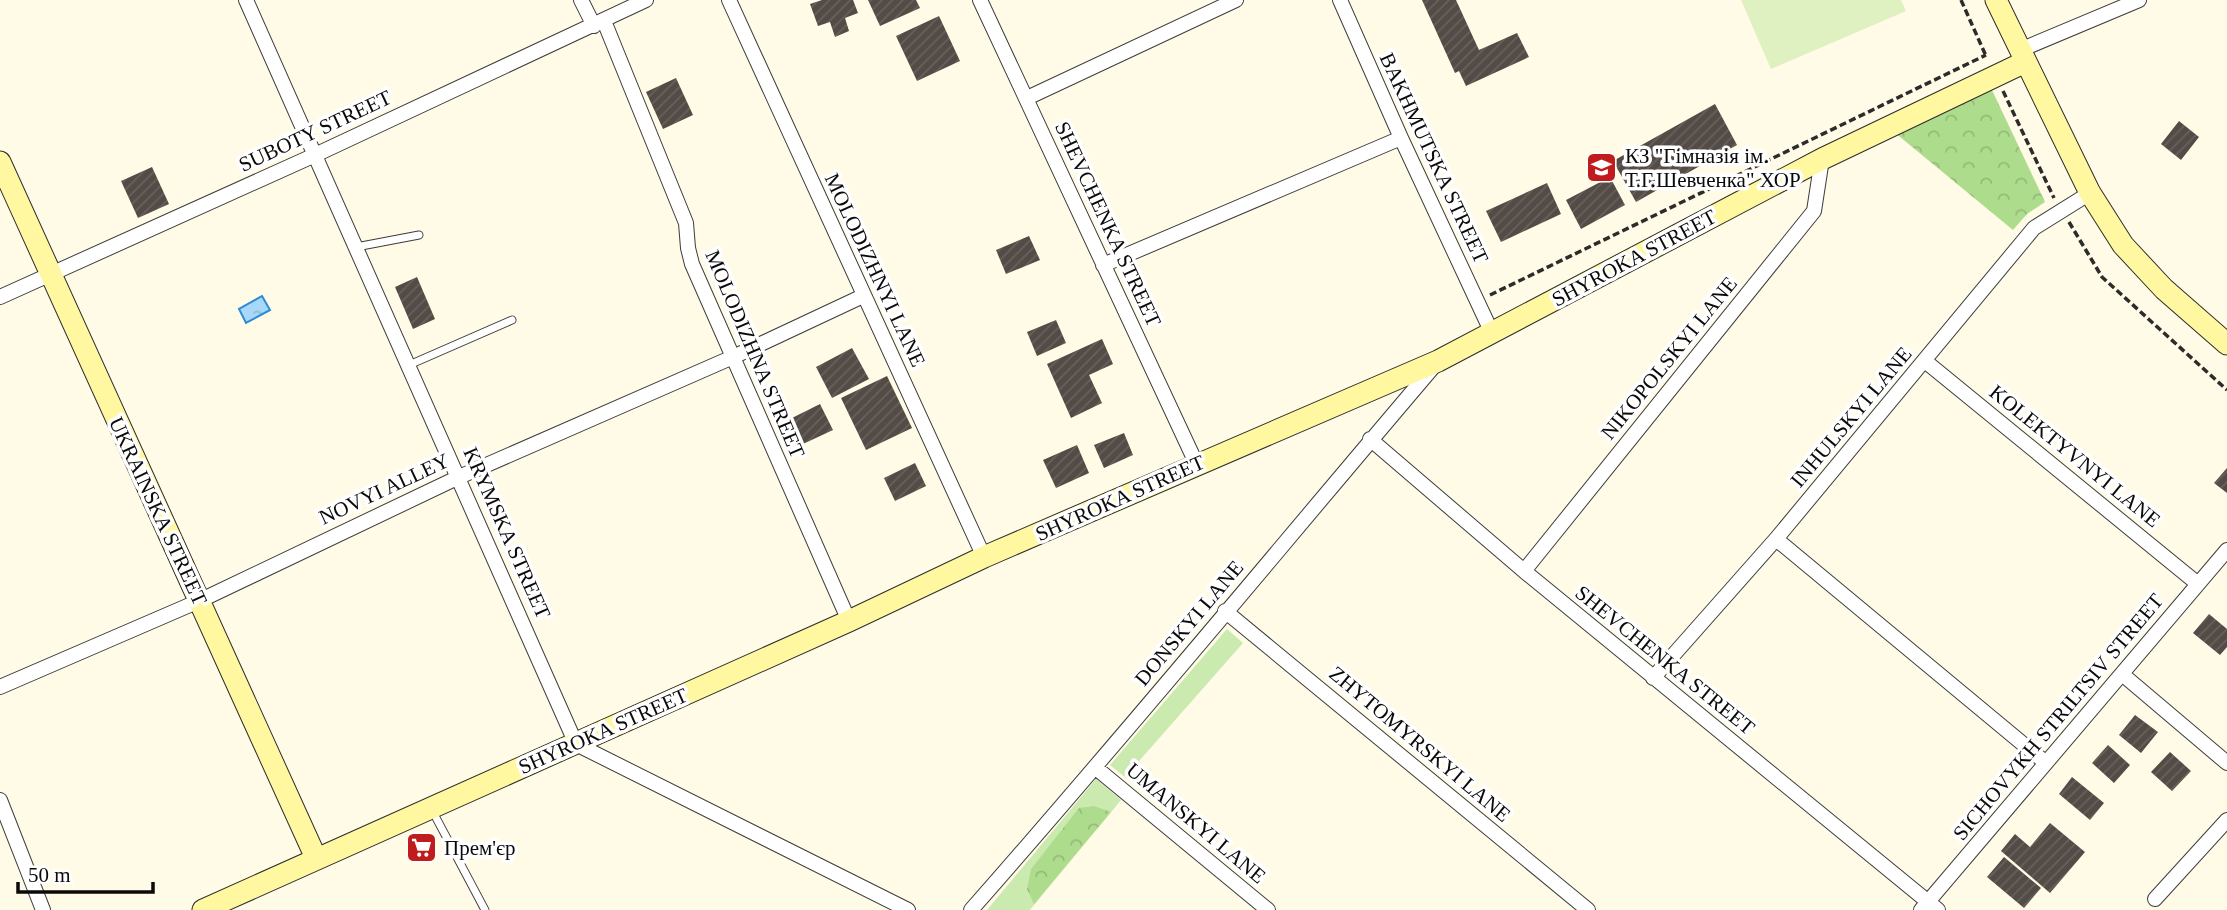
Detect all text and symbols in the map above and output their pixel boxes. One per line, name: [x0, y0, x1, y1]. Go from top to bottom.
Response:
street label: BAKHMUTSKA STREET: [1375, 49, 1493, 267]
street label: SUBOTY STREET: [235, 85, 395, 177]
street label: SHEVCHENKA STREET: [1050, 118, 1166, 330]
place label: КЗ "Гімназія ім. Т.Г.Шевченка" ХОР: [1625, 144, 1801, 192]
school or university icon: КЗ "Гімназія ім. Т.Г.Шевченка" ХОР: [1585, 151, 1619, 185]
street label: MOLODIZHNYI LANE: [820, 170, 930, 370]
street label: SHYROKA STREET: [1548, 204, 1720, 311]
street label: MOLODIZHNA STREET: [700, 246, 810, 462]
street label: NIKOPOLSKYI LANE: [1596, 272, 1742, 444]
street label: INHULSKYI LANE: [1785, 342, 1917, 492]
street label: KOLEKTYVNYI LANE: [1985, 380, 2165, 532]
street label: UKRAINSKA STREET: [104, 413, 212, 609]
street label: KRYMSKA STREET: [458, 444, 556, 623]
street label: NOVYI ALLEY: [315, 448, 453, 530]
street label: SHYROKA STREET: [1032, 450, 1208, 546]
street label: DONSKYI LANE: [1130, 556, 1248, 690]
street label: SHEVCHENKA STREET: [1571, 580, 1759, 740]
street label: SICHOVYKH STRILTSIV STREET: [1948, 589, 2168, 845]
street label: ZHYTOMYRSKYI LANE: [1325, 661, 1515, 827]
street label: SHYROKA STREET: [515, 683, 691, 779]
street label: UMANSKYI LANE: [1121, 758, 1271, 888]
supermarket icon: Прем'єр: [404, 831, 438, 865]
place label: Прем'єр: [444, 836, 516, 860]
scale bar: [18, 850, 152, 894]
text: 50 m: [28, 863, 71, 887]

